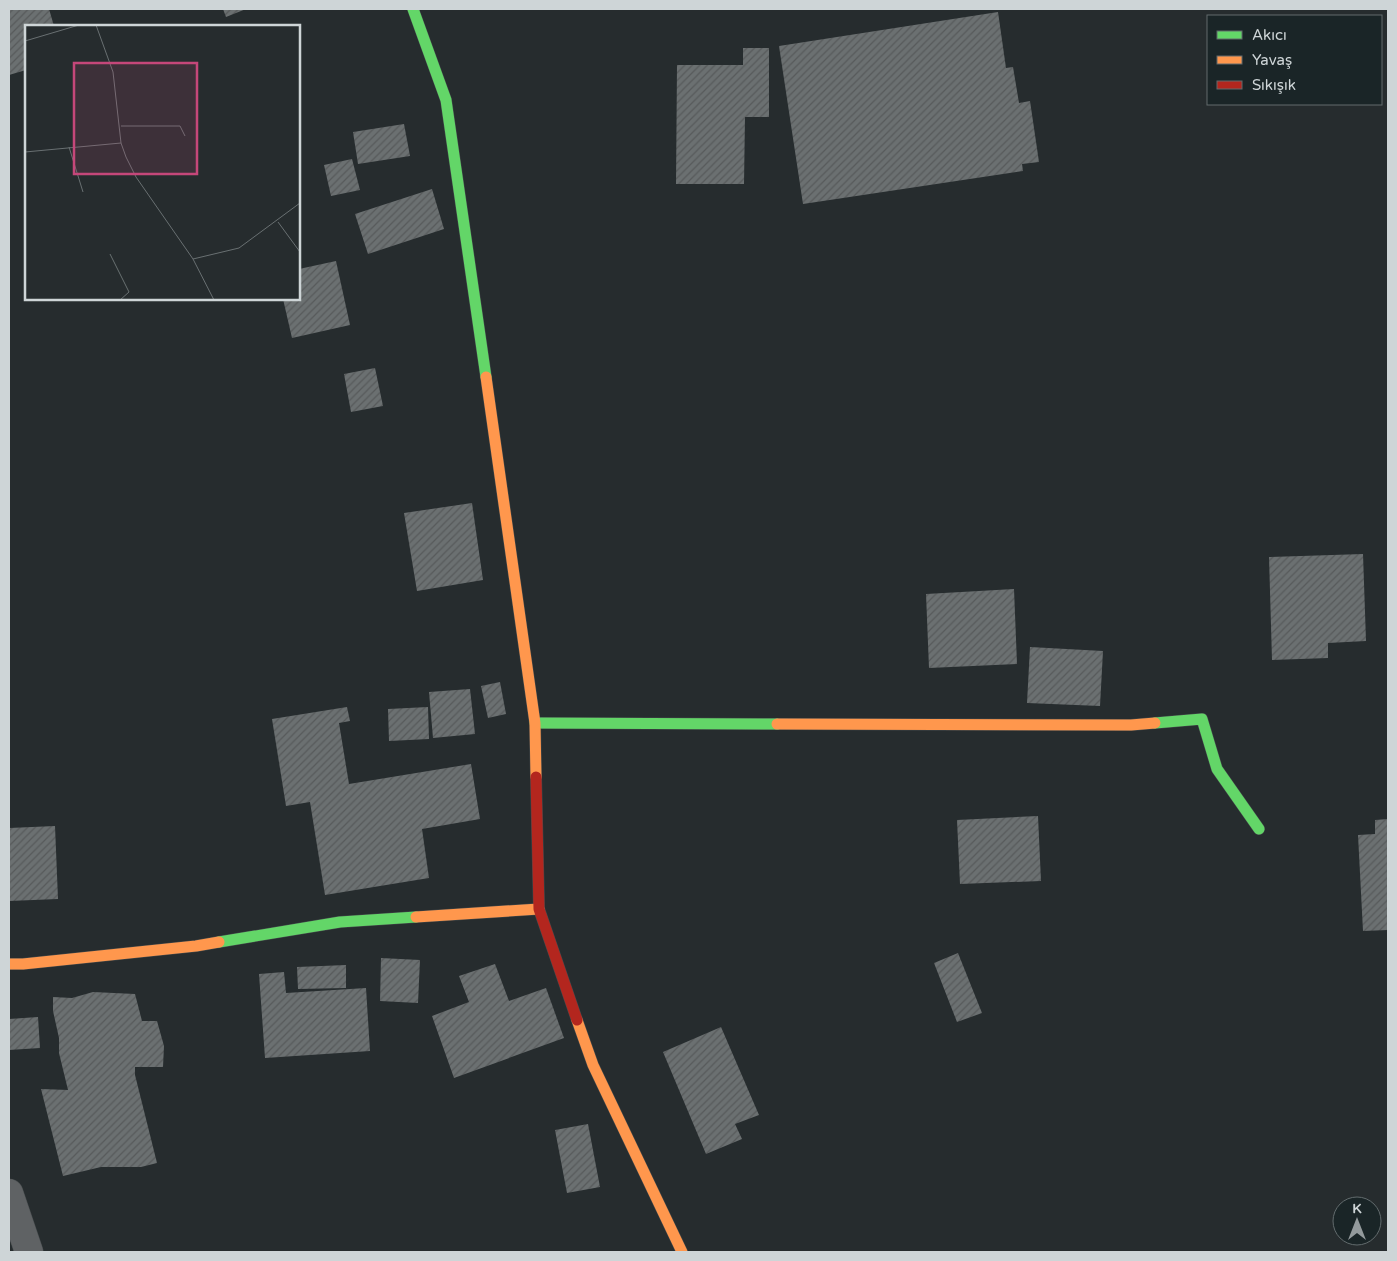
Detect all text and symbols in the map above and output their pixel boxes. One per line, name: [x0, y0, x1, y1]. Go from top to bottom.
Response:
legend: [1207, 15, 1382, 105]
inset map: [25, 25, 300, 300]
text: Akıcı: [1252, 26, 1287, 44]
text: Yavaş: [1252, 51, 1292, 69]
text: Sıkışık: [1252, 76, 1296, 94]
north arrow: [1332, 1196, 1382, 1246]
text: K: [1352, 1200, 1362, 1217]

